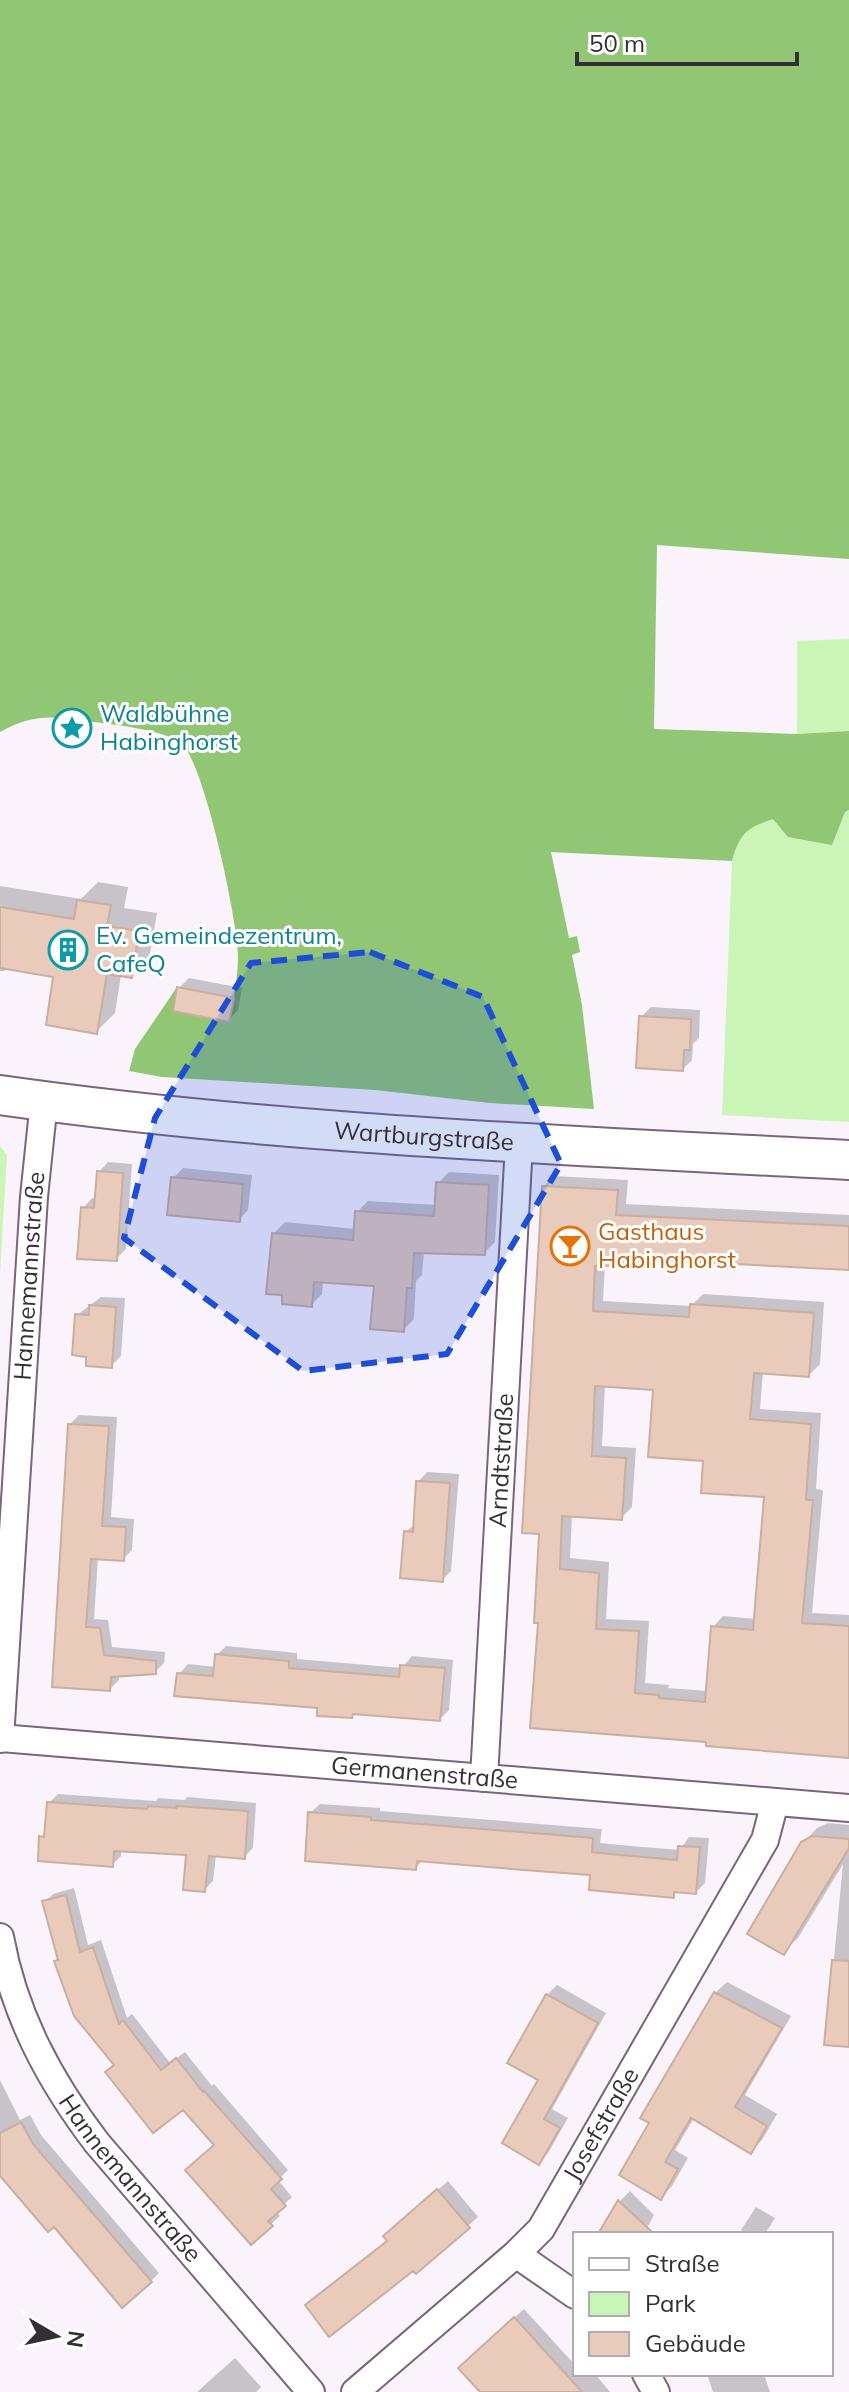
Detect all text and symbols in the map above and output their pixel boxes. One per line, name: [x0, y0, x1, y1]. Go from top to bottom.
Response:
scale bar: [577, 16, 797, 66]
text: 50 m: [589, 28, 645, 58]
place label: Waldbühne Habinghorst: [100, 698, 238, 756]
place icon: Waldbühne Habinghorst: [51, 707, 93, 749]
place label: Ev. Gemeindezentrum, CafeQ: [96, 920, 342, 978]
building icon: Ev. Gemeindezentrum, CafeQ: [47, 929, 89, 971]
street label: Wartburgstraße: [333, 1115, 515, 1156]
street label: Hannemannstraße: [7, 1170, 51, 1381]
place label: Gasthaus Habinghorst: [598, 1216, 736, 1274]
bar icon: Gasthaus Habinghorst: [549, 1225, 591, 1267]
street label: Arndtstraße: [482, 1392, 519, 1529]
street label: Germanenstraße: [330, 1749, 519, 1795]
street label: Josefstraße: [556, 2062, 645, 2186]
street label: Hannemannstraße: [53, 2088, 209, 2268]
legend: [573, 2232, 833, 2376]
text: Straße: [645, 2248, 720, 2278]
text: Park: [645, 2288, 696, 2318]
north arrow: [16, 2296, 96, 2376]
text: Gebäude: [645, 2328, 746, 2358]
text: N: [61, 2329, 91, 2350]

